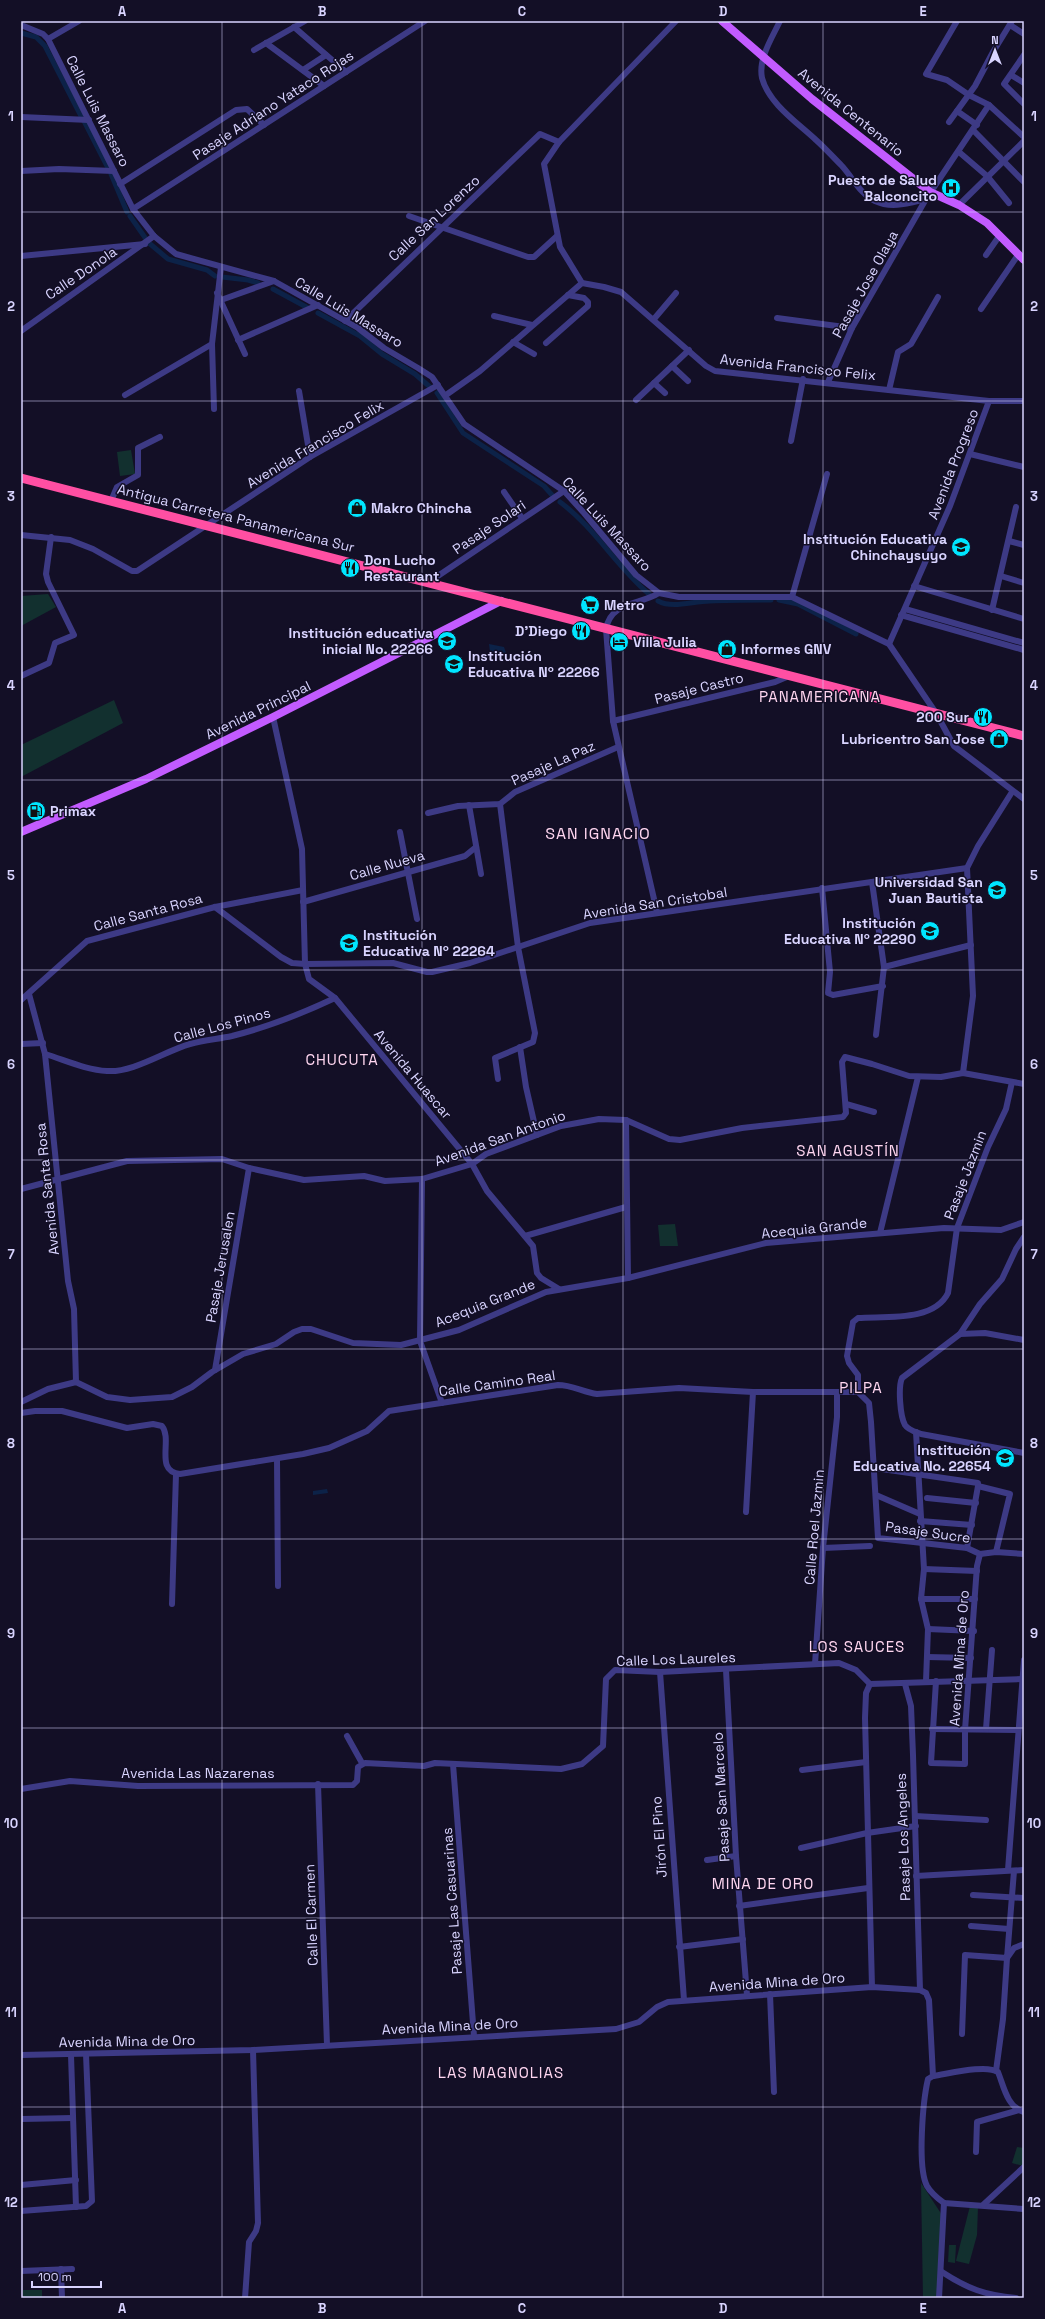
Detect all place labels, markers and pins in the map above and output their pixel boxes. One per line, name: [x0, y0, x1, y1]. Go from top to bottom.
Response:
place label: Puesto de Salud Balconcito: [828, 171, 937, 205]
hospital icon: Puesto de Salud Balconcito: [940, 177, 962, 199]
shop icon: Makro Chincha: [346, 497, 368, 519]
place label: Makro Chincha: [371, 499, 472, 517]
place label: Institución Educativa Chinchaysuyo: [803, 530, 947, 564]
school or university icon: Institución Educativa Chinchaysuyo: [950, 536, 972, 558]
place label: Don Lucho Restaurant: [364, 551, 439, 585]
restaurant icon: Don Lucho Restaurant: [339, 557, 361, 579]
supermarket icon: Metro: [579, 594, 601, 616]
place label: Metro: [604, 596, 644, 614]
restaurant icon: D'Diego: [570, 620, 592, 642]
place label: D'Diego: [515, 622, 567, 640]
place label: Institución educativa inicial No. 22266: [289, 624, 433, 658]
school or university icon: Institución educativa inicial No. 22266: [436, 630, 458, 652]
hotel icon: Villa Julia: [608, 631, 630, 653]
place label: Villa Julia: [633, 633, 697, 651]
shop icon: Informes GNV: [716, 638, 738, 660]
place label: Informes GNV: [741, 640, 832, 658]
place label: Institución Educativa Nº 22266: [468, 647, 600, 681]
school or university icon: Institución Educativa Nº 22266: [443, 653, 465, 675]
restaurant icon: 200 Sur: [972, 706, 994, 728]
place label: 200 Sur: [916, 708, 969, 726]
shop icon: Lubricentro San Jose: [988, 728, 1010, 750]
place label: Lubricentro San Jose: [841, 730, 985, 748]
fuel station icon: Primax: [25, 800, 47, 822]
place label: Primax: [50, 802, 96, 820]
place label: Universidad San Juan Bautista: [875, 873, 983, 907]
school or university icon: Universidad San Juan Bautista: [986, 879, 1008, 901]
place label: Institución Educativa Nº 22290: [784, 914, 916, 948]
school or university icon: Institución Educativa Nº 22290: [919, 920, 941, 942]
place label: Institución Educativa Nº 22264: [363, 926, 495, 960]
school or university icon: Institución Educativa Nº 22264: [338, 932, 360, 954]
place label: Institución Educativa No. 22654: [853, 1441, 991, 1475]
school or university icon: Institución Educativa No. 22654: [994, 1447, 1016, 1469]

